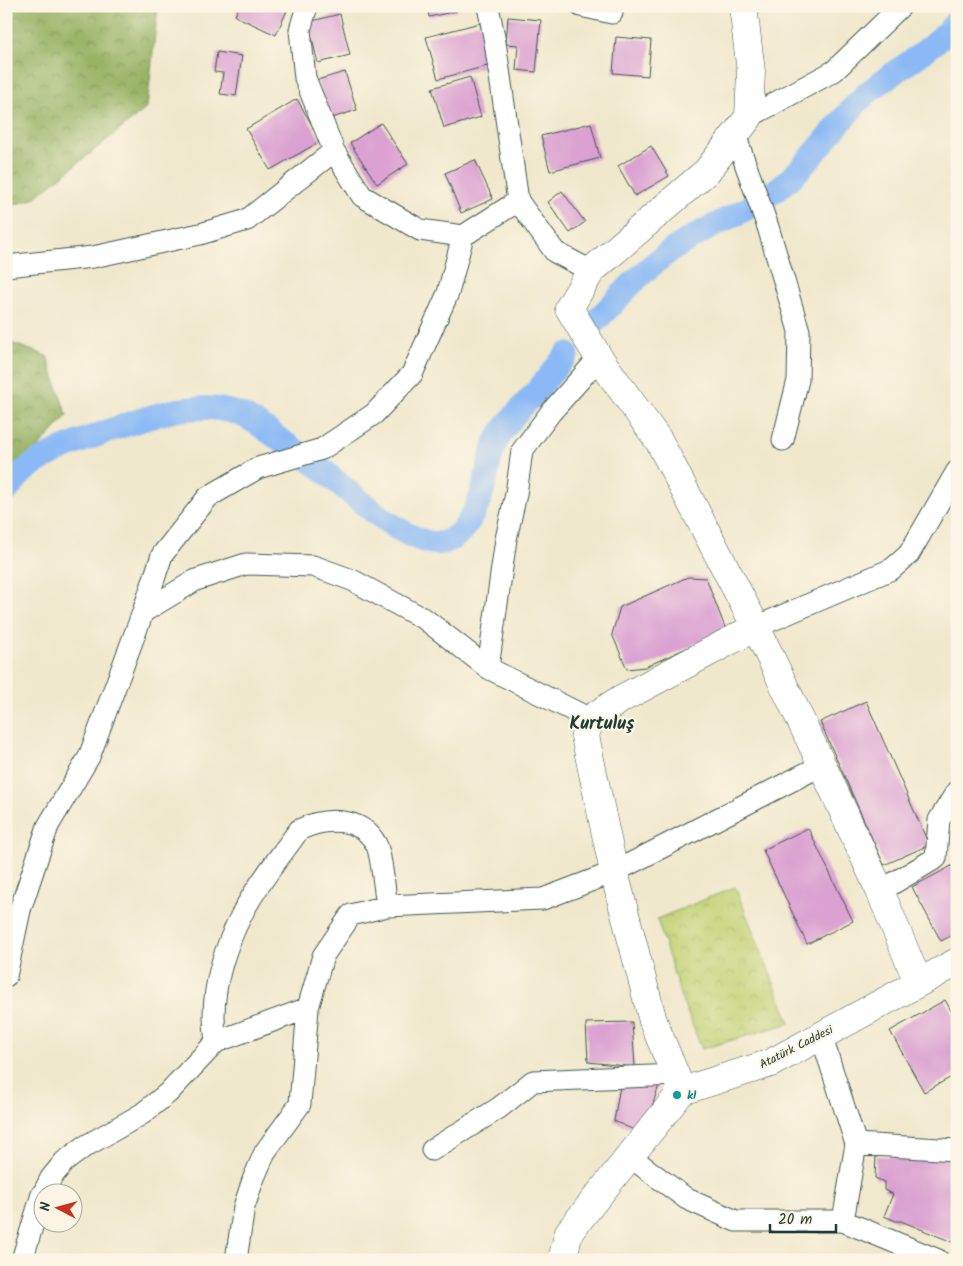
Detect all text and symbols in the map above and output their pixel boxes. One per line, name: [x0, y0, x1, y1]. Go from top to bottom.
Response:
district label: Kurtuluş: [570, 710, 635, 739]
street label: Atatürk Caddesi: [756, 1020, 837, 1074]
place label: kl: [687, 1086, 697, 1105]
marker: kl: [671, 1089, 683, 1101]
north arrow: [32, 1184, 82, 1234]
text: N: [35, 1201, 57, 1212]
scale bar: [770, 1201, 837, 1233]
text: 20 m: [778, 1208, 812, 1232]

